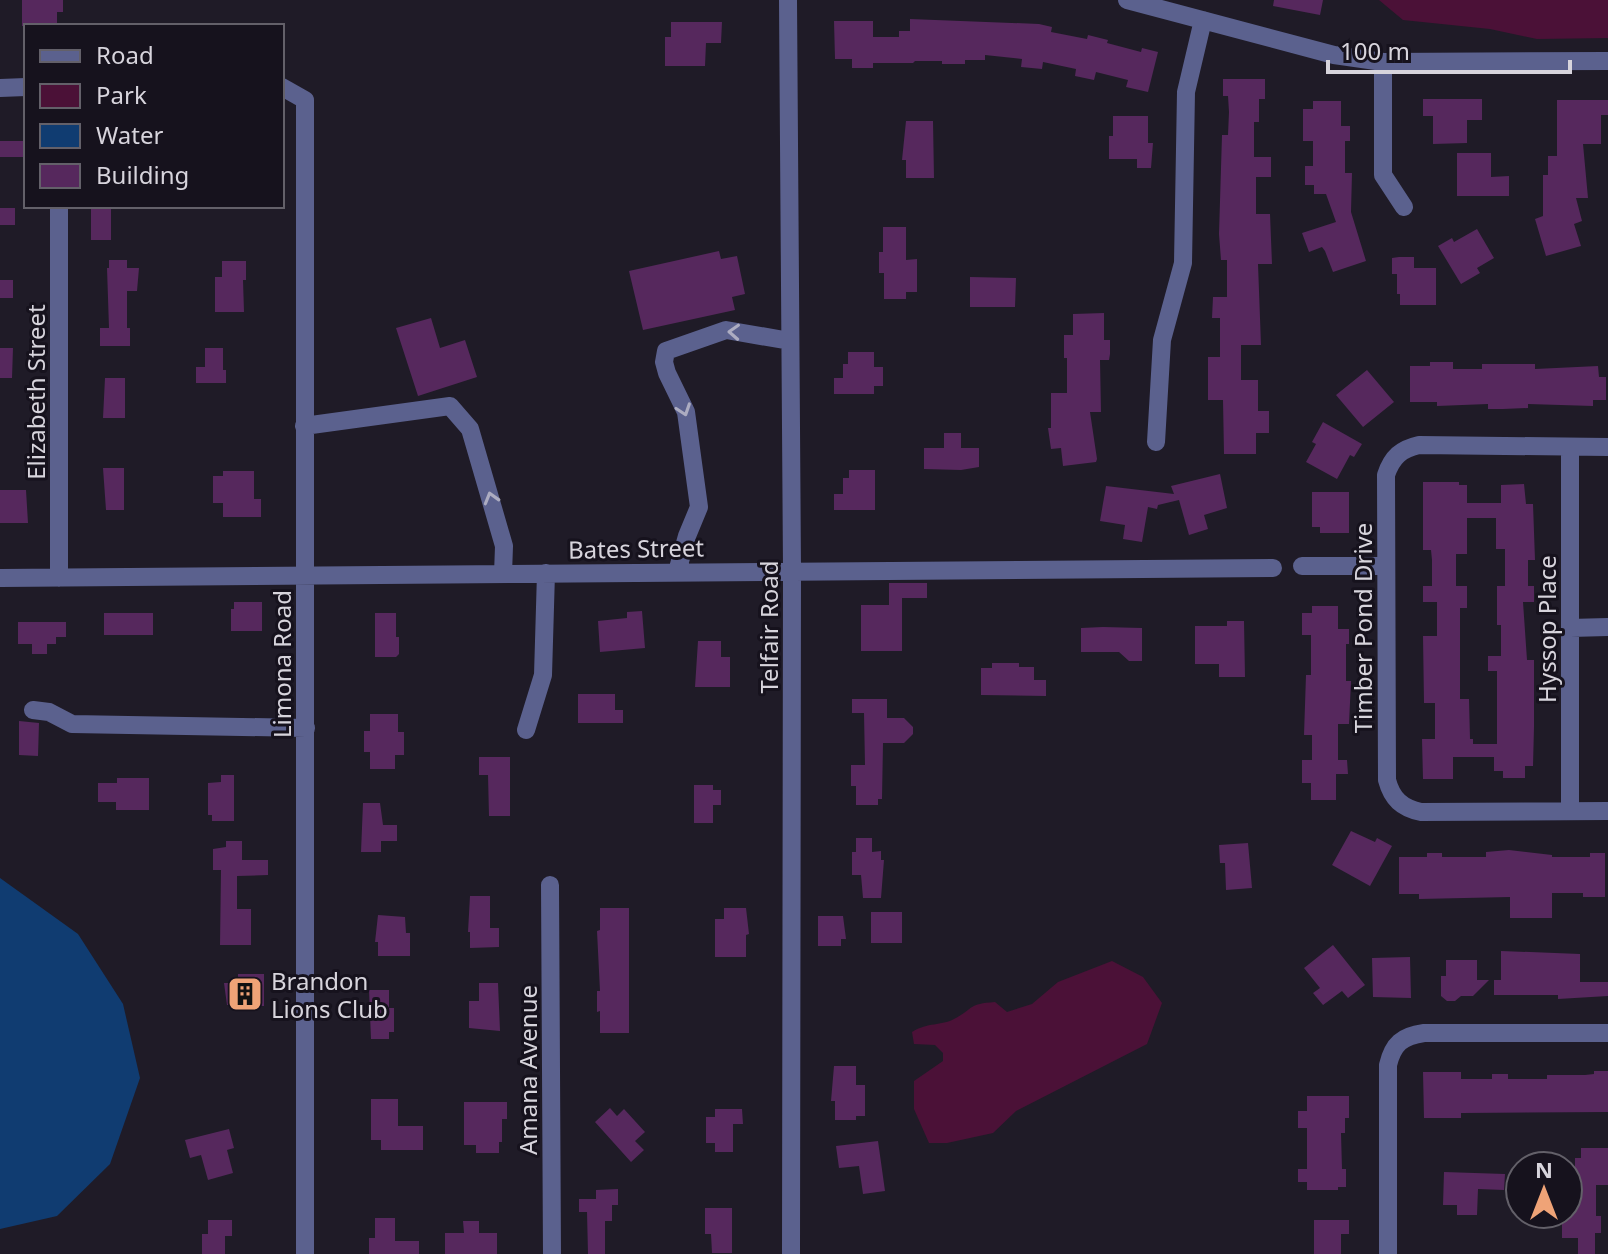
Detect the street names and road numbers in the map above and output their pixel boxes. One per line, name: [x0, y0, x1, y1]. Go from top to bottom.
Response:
street label: Elizabeth Street: [19, 304, 52, 480]
street label: Timber Pond Drive: [1346, 523, 1379, 733]
street label: Bates Street: [568, 530, 705, 566]
street label: Hyssop Place: [1530, 555, 1563, 703]
street label: Telfair Road: [752, 560, 785, 694]
street label: Limona Road: [265, 590, 298, 738]
street label: Amana Avenue: [511, 985, 544, 1155]

